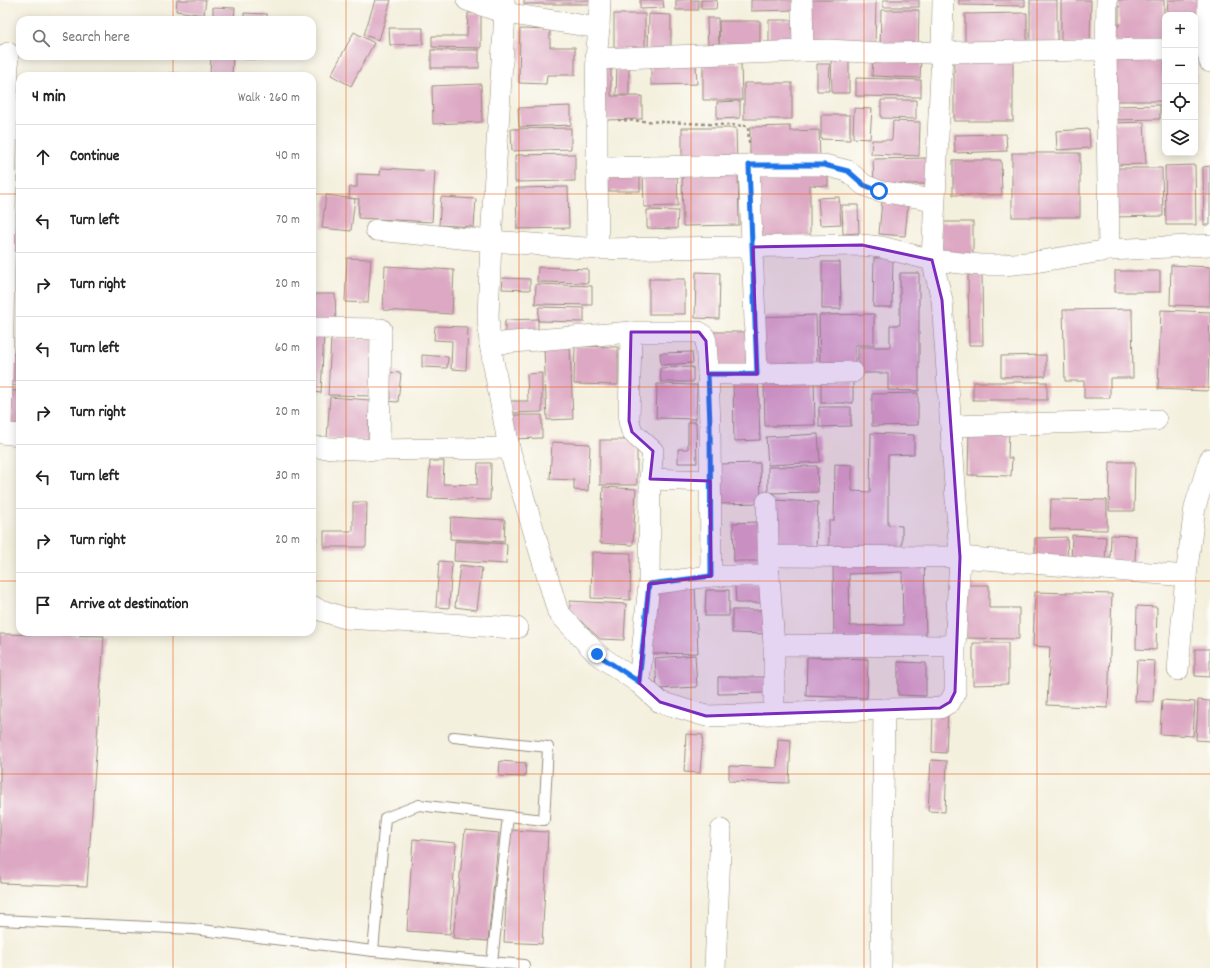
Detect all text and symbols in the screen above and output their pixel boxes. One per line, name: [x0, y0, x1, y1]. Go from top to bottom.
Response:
map controls: [1162, 12, 1198, 156]
button: +: [1162, 12, 1198, 48]
search box: [16, 16, 316, 60]
icon: search: [30, 27, 52, 49]
text: Search here: [62, 27, 130, 49]
button: −: [1162, 48, 1198, 84]
button: locate: [1162, 84, 1198, 120]
text: 4 min: [32, 86, 66, 110]
text: Walk · 260 m: [238, 89, 300, 108]
button: layers: [1162, 120, 1198, 156]
icon: ahead: [32, 146, 54, 168]
text: Continue: [70, 146, 119, 168]
text: 40 m: [276, 147, 300, 166]
route start: [870, 182, 888, 200]
icon: left: [32, 210, 54, 232]
text: Turn left: [70, 210, 119, 232]
text: 70 m: [276, 211, 300, 230]
icon: right: [32, 274, 54, 296]
text: Turn right: [70, 274, 126, 296]
text: 20 m: [275, 275, 300, 294]
icon: left: [32, 338, 54, 360]
text: Turn left: [70, 338, 119, 360]
text: 60 m: [275, 339, 300, 358]
icon: right: [32, 402, 54, 424]
text: Turn right: [70, 402, 126, 424]
text: 20 m: [275, 403, 300, 422]
icon: left: [32, 466, 54, 488]
text: Turn left: [70, 466, 119, 488]
text: 30 m: [275, 467, 300, 486]
icon: right: [32, 530, 54, 552]
text: Turn right: [70, 530, 126, 552]
text: 20 m: [275, 531, 300, 550]
icon: arrive: [32, 594, 54, 616]
text: Arrive at destination: [70, 594, 188, 616]
route end: [588, 645, 606, 663]

